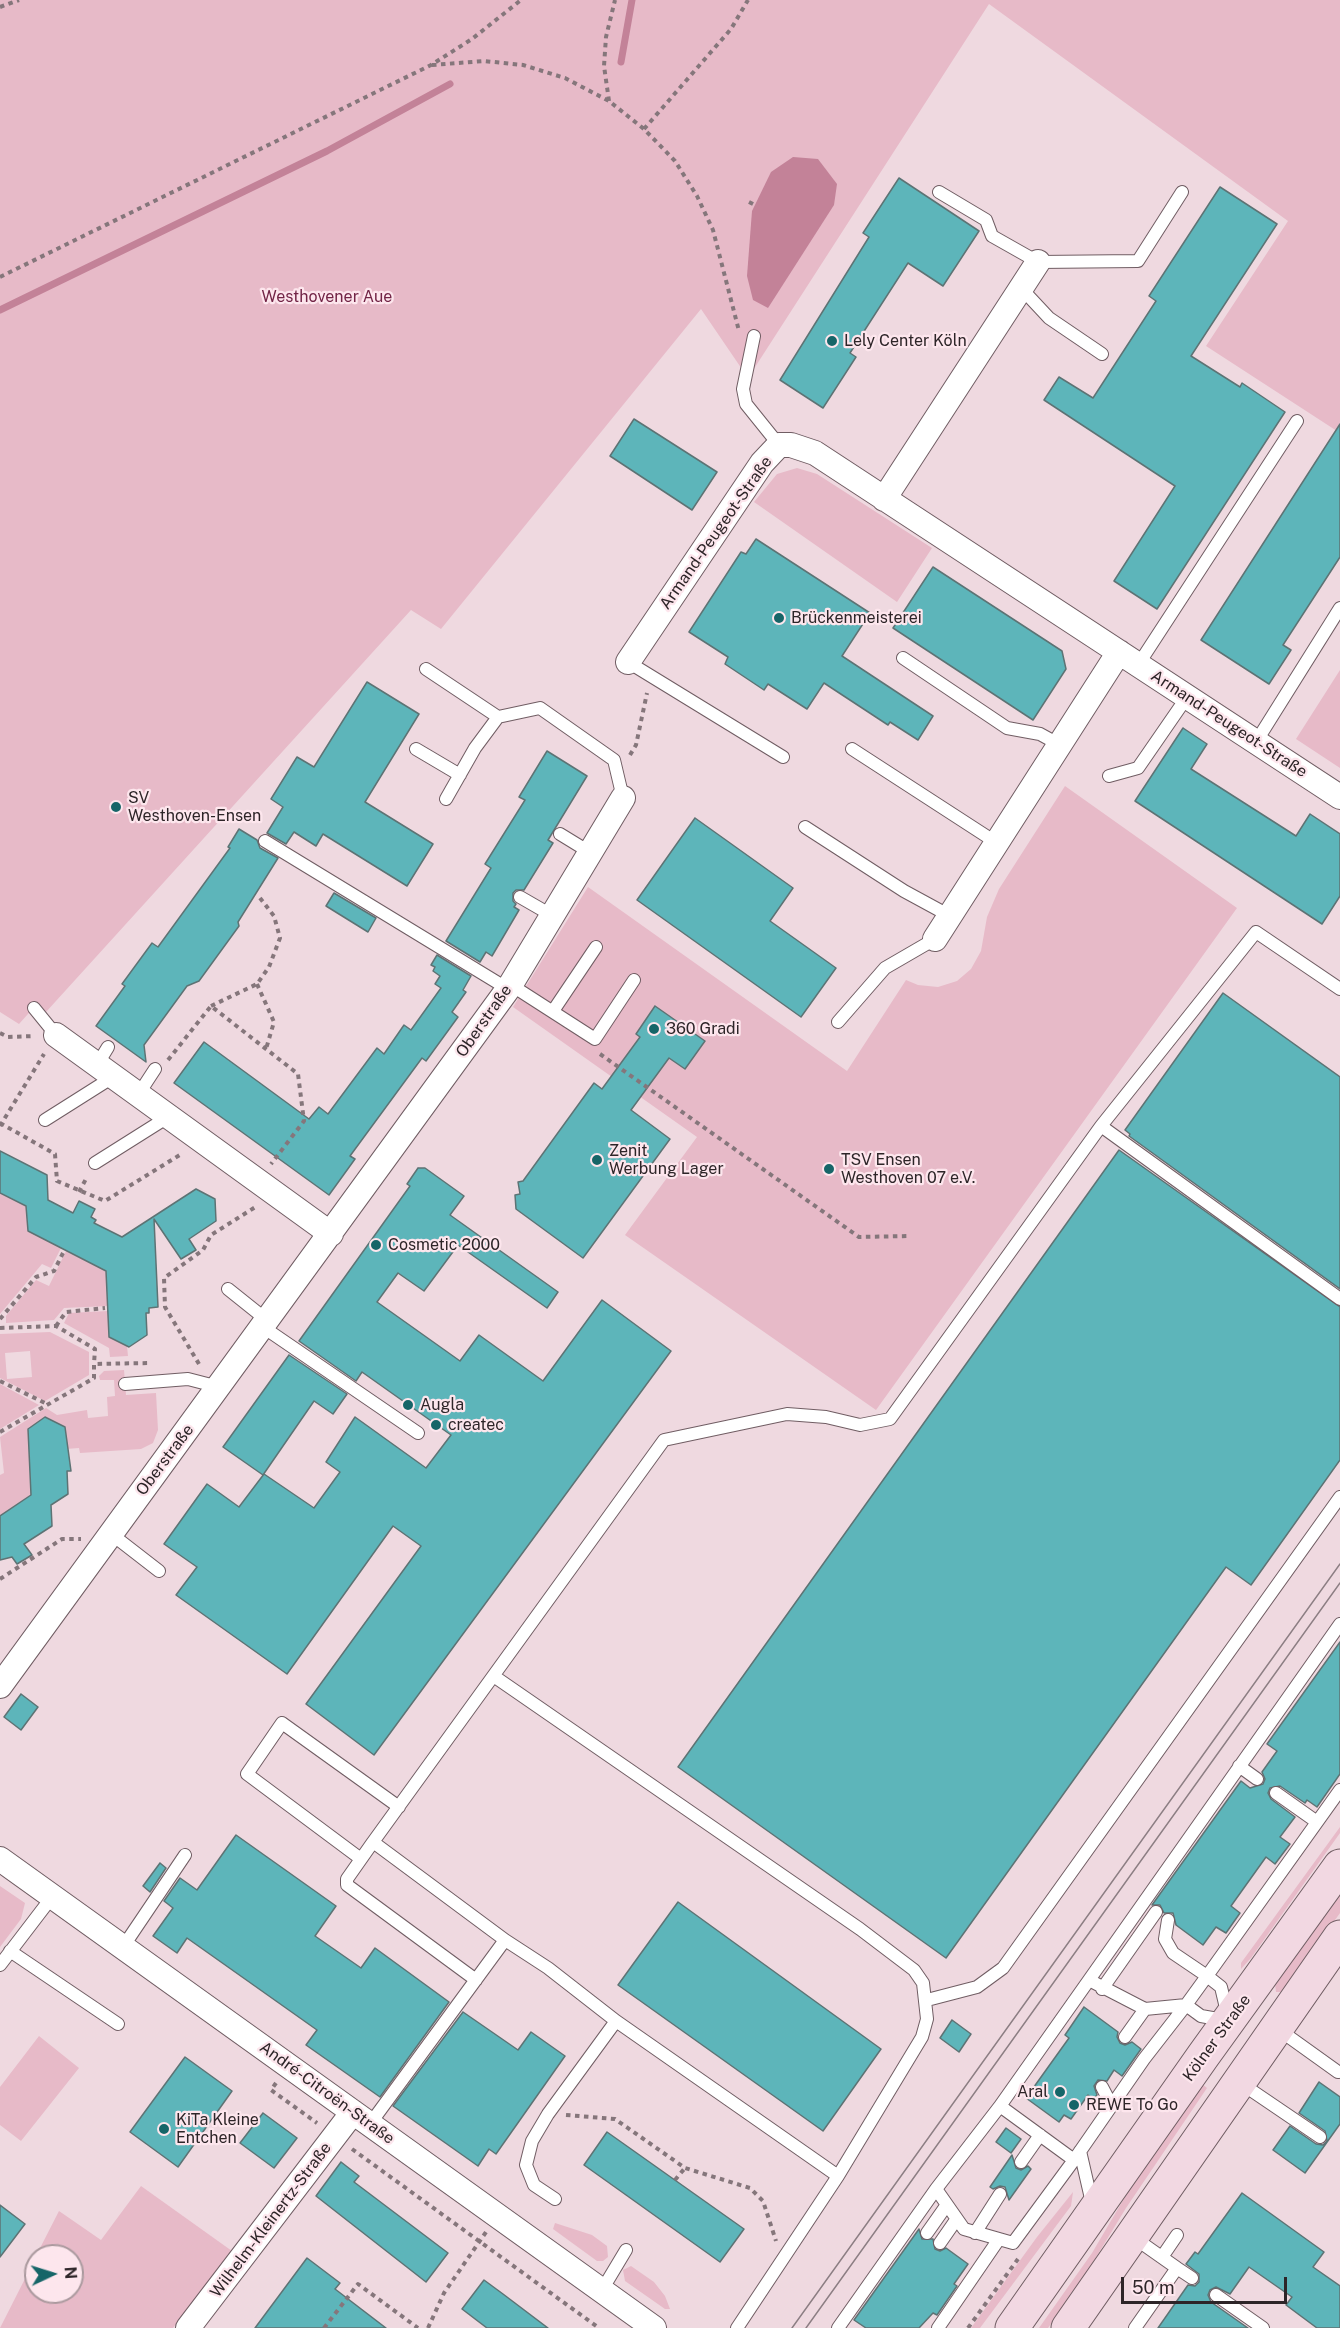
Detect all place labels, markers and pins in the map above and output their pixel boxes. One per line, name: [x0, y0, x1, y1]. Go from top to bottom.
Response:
place label: Lely Center Köln: [844, 331, 967, 351]
marker: Lely Center Köln: [825, 334, 839, 348]
place label: Brückenmeisterei: [791, 608, 922, 628]
marker: Brückenmeisterei: [772, 611, 786, 625]
place label: SV Westhoven-Ensen: [128, 788, 261, 826]
marker: SV Westhoven-Ensen: [109, 800, 123, 814]
place label: 360 Gradi: [666, 1019, 740, 1039]
marker: 360 Gradi: [647, 1022, 661, 1036]
place label: Zenit Werbung Lager: [609, 1141, 724, 1179]
place label: TSV Ensen Westhoven 07 e.V.: [841, 1150, 975, 1188]
marker: Zenit Werbung Lager: [590, 1153, 604, 1167]
marker: TSV Ensen Westhoven 07 e.V.: [822, 1162, 836, 1176]
place label: Cosmetic 2000: [388, 1235, 500, 1255]
marker: Cosmetic 2000: [369, 1238, 383, 1252]
place label: Augla: [420, 1395, 464, 1415]
marker: Augla: [401, 1398, 415, 1412]
place label: createc: [448, 1415, 504, 1435]
marker: createc: [429, 1418, 443, 1432]
place label: Aral: [1017, 2082, 1048, 2102]
marker: Aral: [1053, 2085, 1067, 2099]
place label: REWE To Go: [1086, 2095, 1178, 2115]
marker: REWE To Go: [1067, 2098, 1081, 2112]
place label: KiTa Kleine Entchen: [176, 2110, 259, 2148]
marker: KiTa Kleine Entchen: [157, 2122, 171, 2136]

